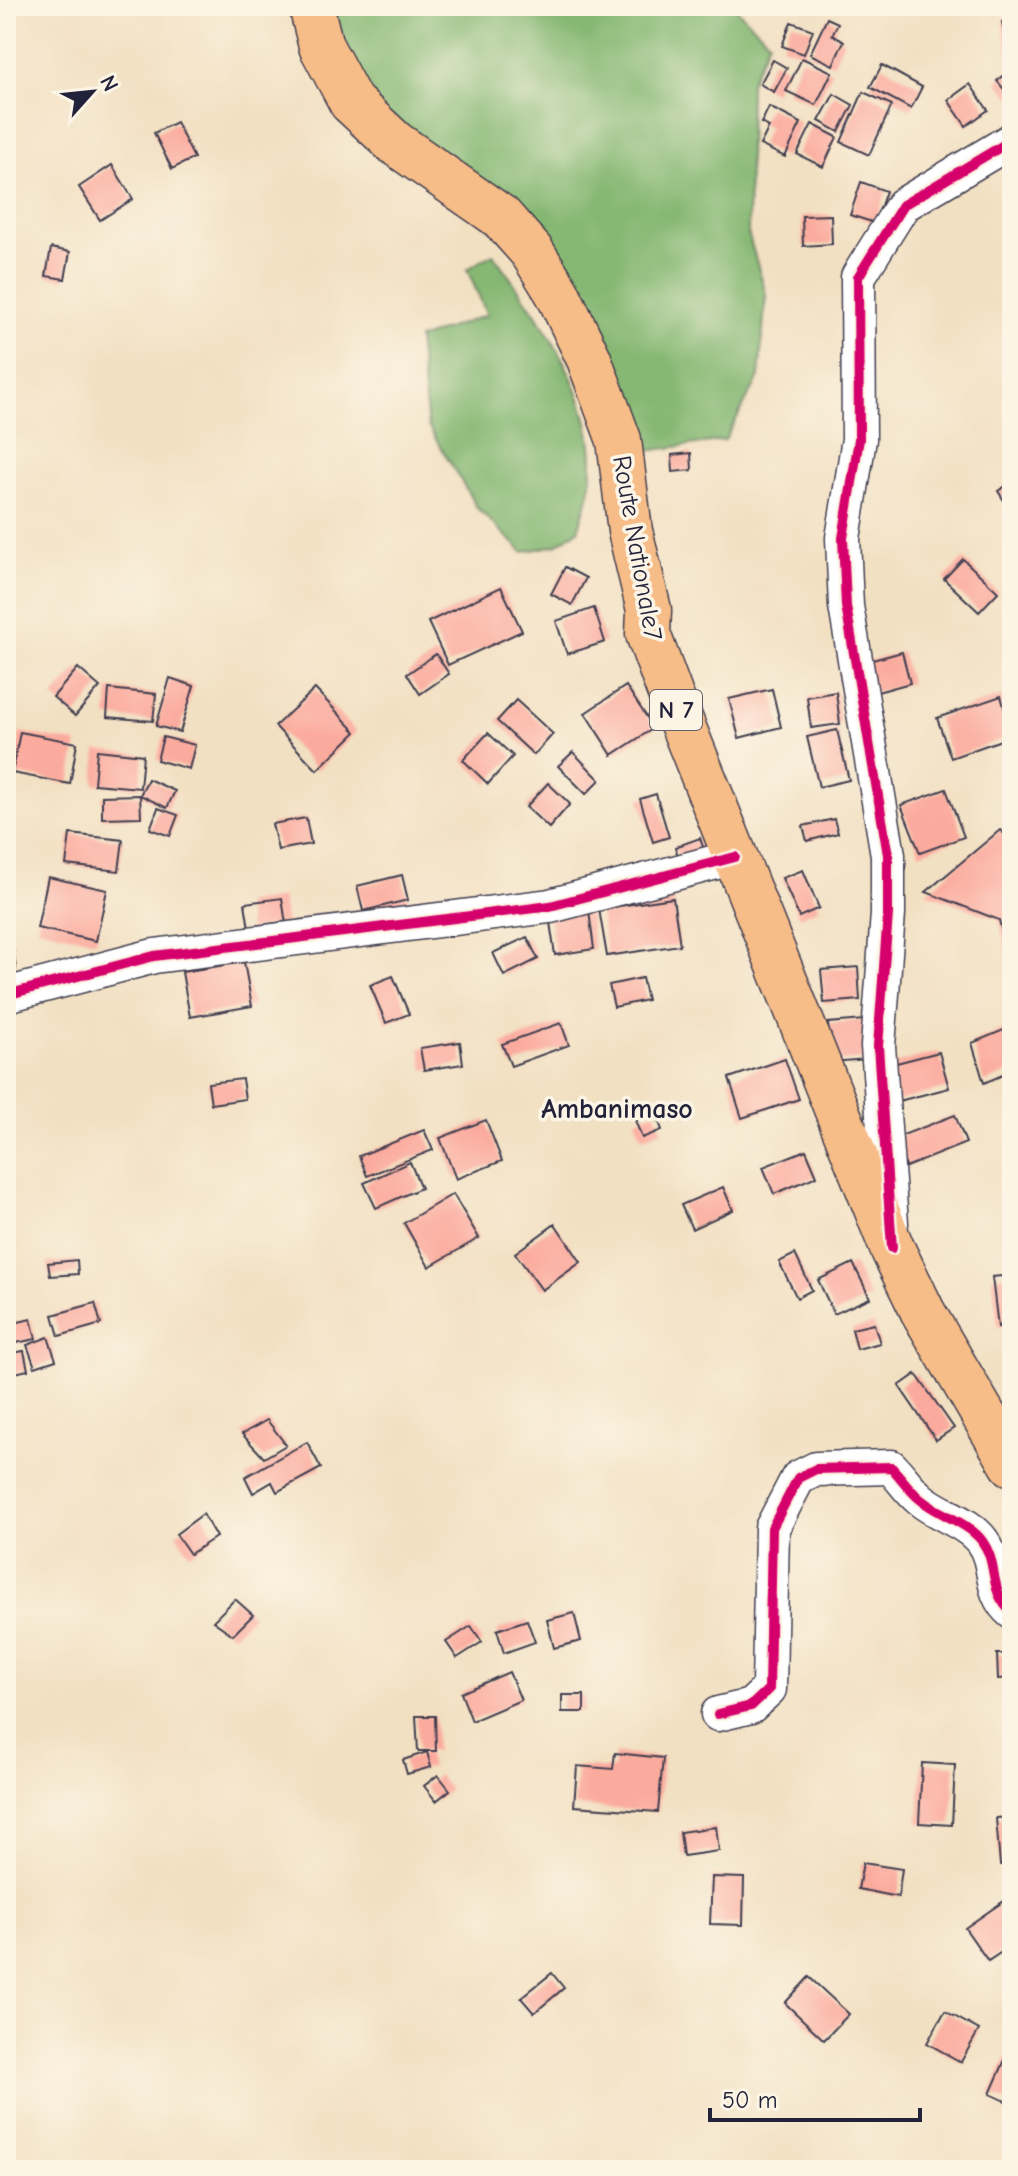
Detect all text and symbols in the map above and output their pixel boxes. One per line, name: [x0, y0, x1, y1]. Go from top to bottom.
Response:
north arrow: [52, 52, 132, 132]
text: N: [94, 71, 124, 96]
street label: Route Nationale7: [606, 453, 668, 643]
road number: N 7: [650, 690, 702, 730]
district label: Ambanimaso: [541, 1093, 693, 1125]
scale bar: [710, 2072, 920, 2122]
text: 50 m: [722, 2086, 778, 2114]

